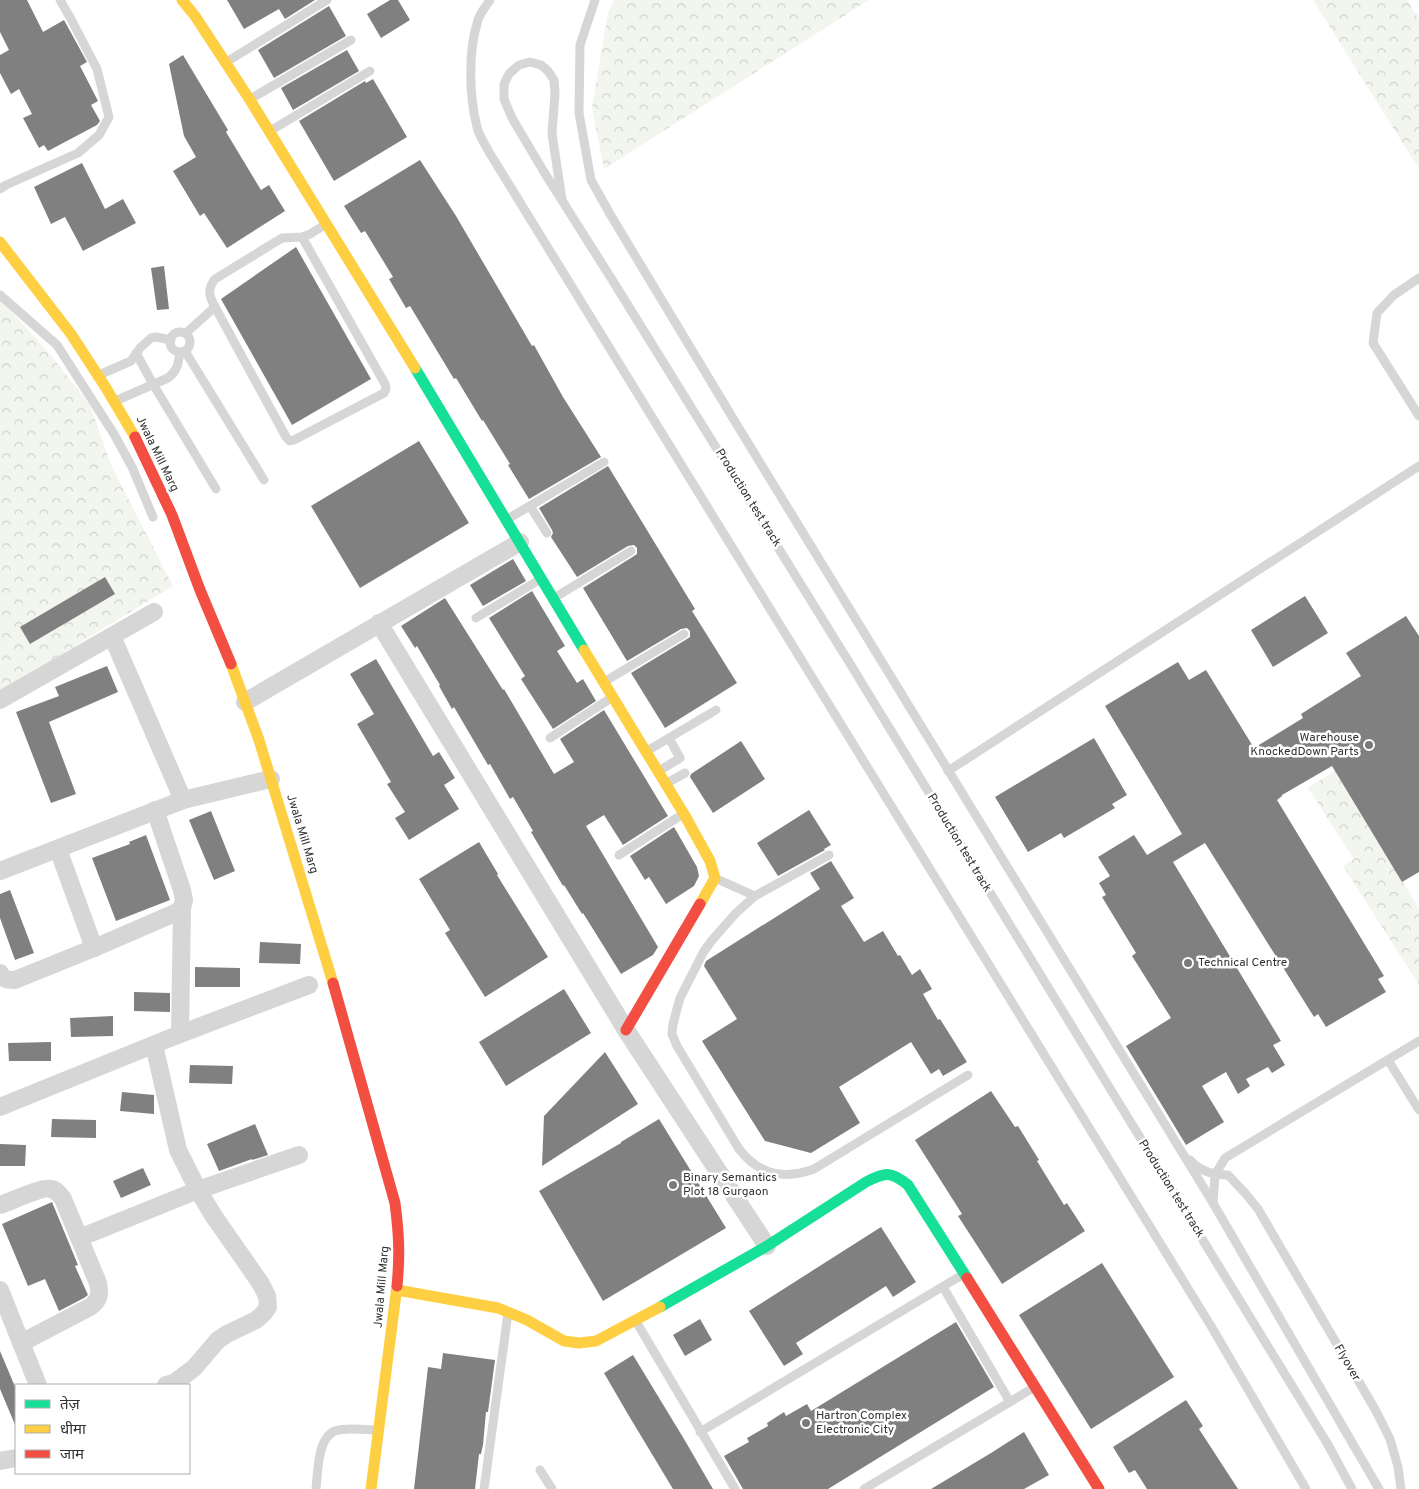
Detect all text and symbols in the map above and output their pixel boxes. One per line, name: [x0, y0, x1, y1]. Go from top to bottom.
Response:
street label: Jwala Mill Marg: [132, 414, 182, 494]
street label: Production test track: [711, 446, 785, 550]
place label: Warehouse KnockedDown Parts: [1250, 730, 1359, 760]
marker: Warehouse KnockedDown Parts: [1363, 739, 1375, 751]
street label: Production test track: [923, 791, 995, 895]
street label: Jwala Mill Marg: [282, 792, 322, 876]
place label: Technical Centre: [1198, 955, 1287, 971]
marker: Technical Centre: [1182, 957, 1194, 969]
street label: Production test track: [1134, 1137, 1208, 1241]
place label: Binary Semantics Plot 18 Gurgaon: [683, 1170, 777, 1200]
marker: Binary Semantics Plot 18 Gurgaon: [667, 1179, 679, 1191]
street label: Jwala Mill Marg: [370, 1245, 394, 1329]
street label: Flyover: [1330, 1342, 1364, 1385]
legend: [15, 1384, 190, 1474]
text: तेज़: [60, 1395, 81, 1415]
place label: Hartron Complex Electronic City: [816, 1408, 907, 1438]
marker: Hartron Complex Electronic City: [800, 1417, 812, 1429]
text: धीमा: [60, 1421, 87, 1440]
text: जाम: [60, 1446, 85, 1465]

